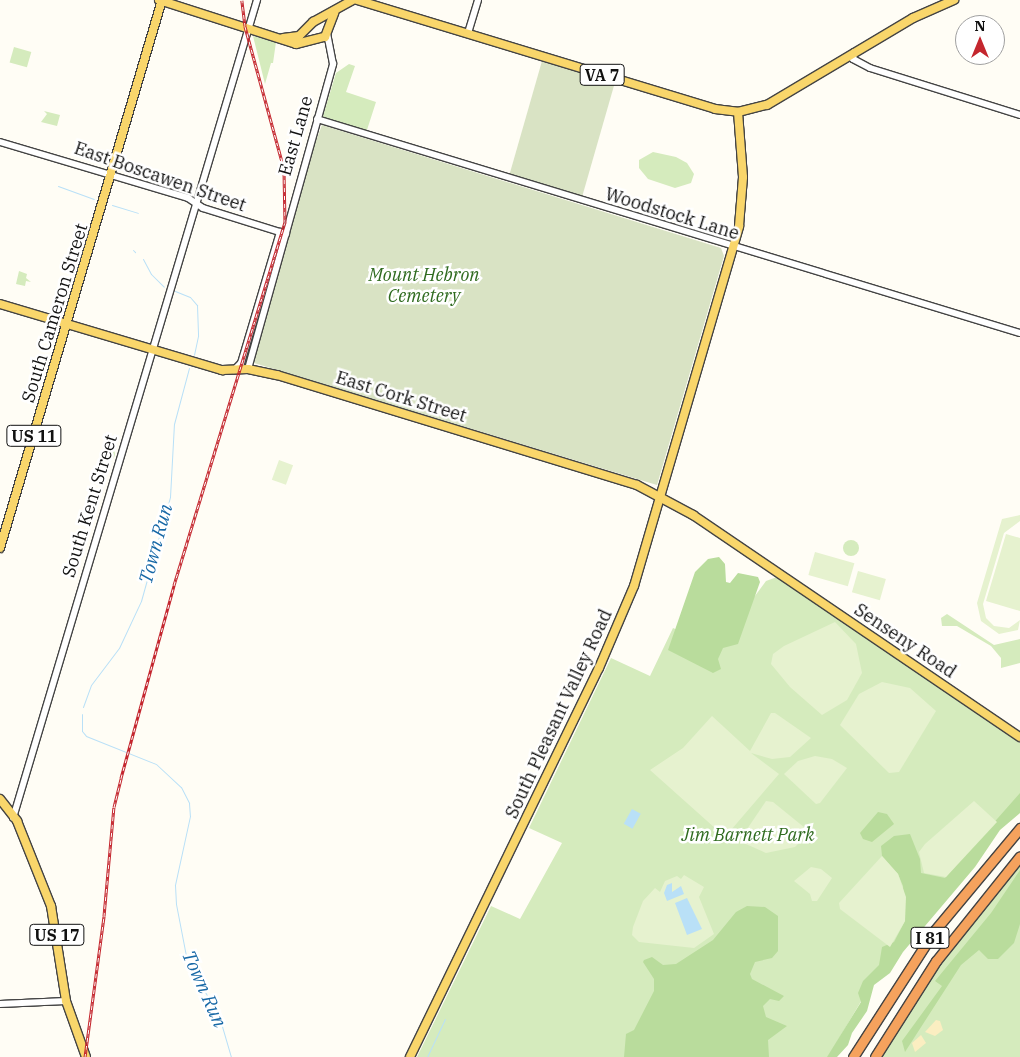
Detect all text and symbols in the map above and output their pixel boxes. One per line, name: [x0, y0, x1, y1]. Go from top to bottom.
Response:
north arrow: [955, 15, 1005, 65]
text: N: [974, 17, 986, 35]
road number: VA 7: [580, 62, 624, 88]
street label: East Lane: [274, 94, 318, 178]
street label: East Boscawen Street: [71, 137, 249, 217]
street label: Woodstock Lane: [602, 183, 742, 245]
street label: South Cameron Street: [17, 221, 93, 405]
park label: Mount Hebron Cemetery: [368, 265, 480, 308]
street label: East Cork Street: [333, 367, 469, 427]
road number: US 11: [5, 422, 63, 450]
street label: South Kent Street: [58, 432, 122, 580]
water label: Town Run: [134, 502, 178, 586]
street label: Senseny Road: [850, 599, 960, 683]
street label: South Pleasant Valley Road: [501, 606, 617, 822]
park label: Jim Barnett Park: [681, 824, 815, 846]
road number: US 17: [28, 922, 86, 948]
road number: I 81: [910, 924, 950, 951]
water label: Town Run: [177, 947, 231, 1031]

